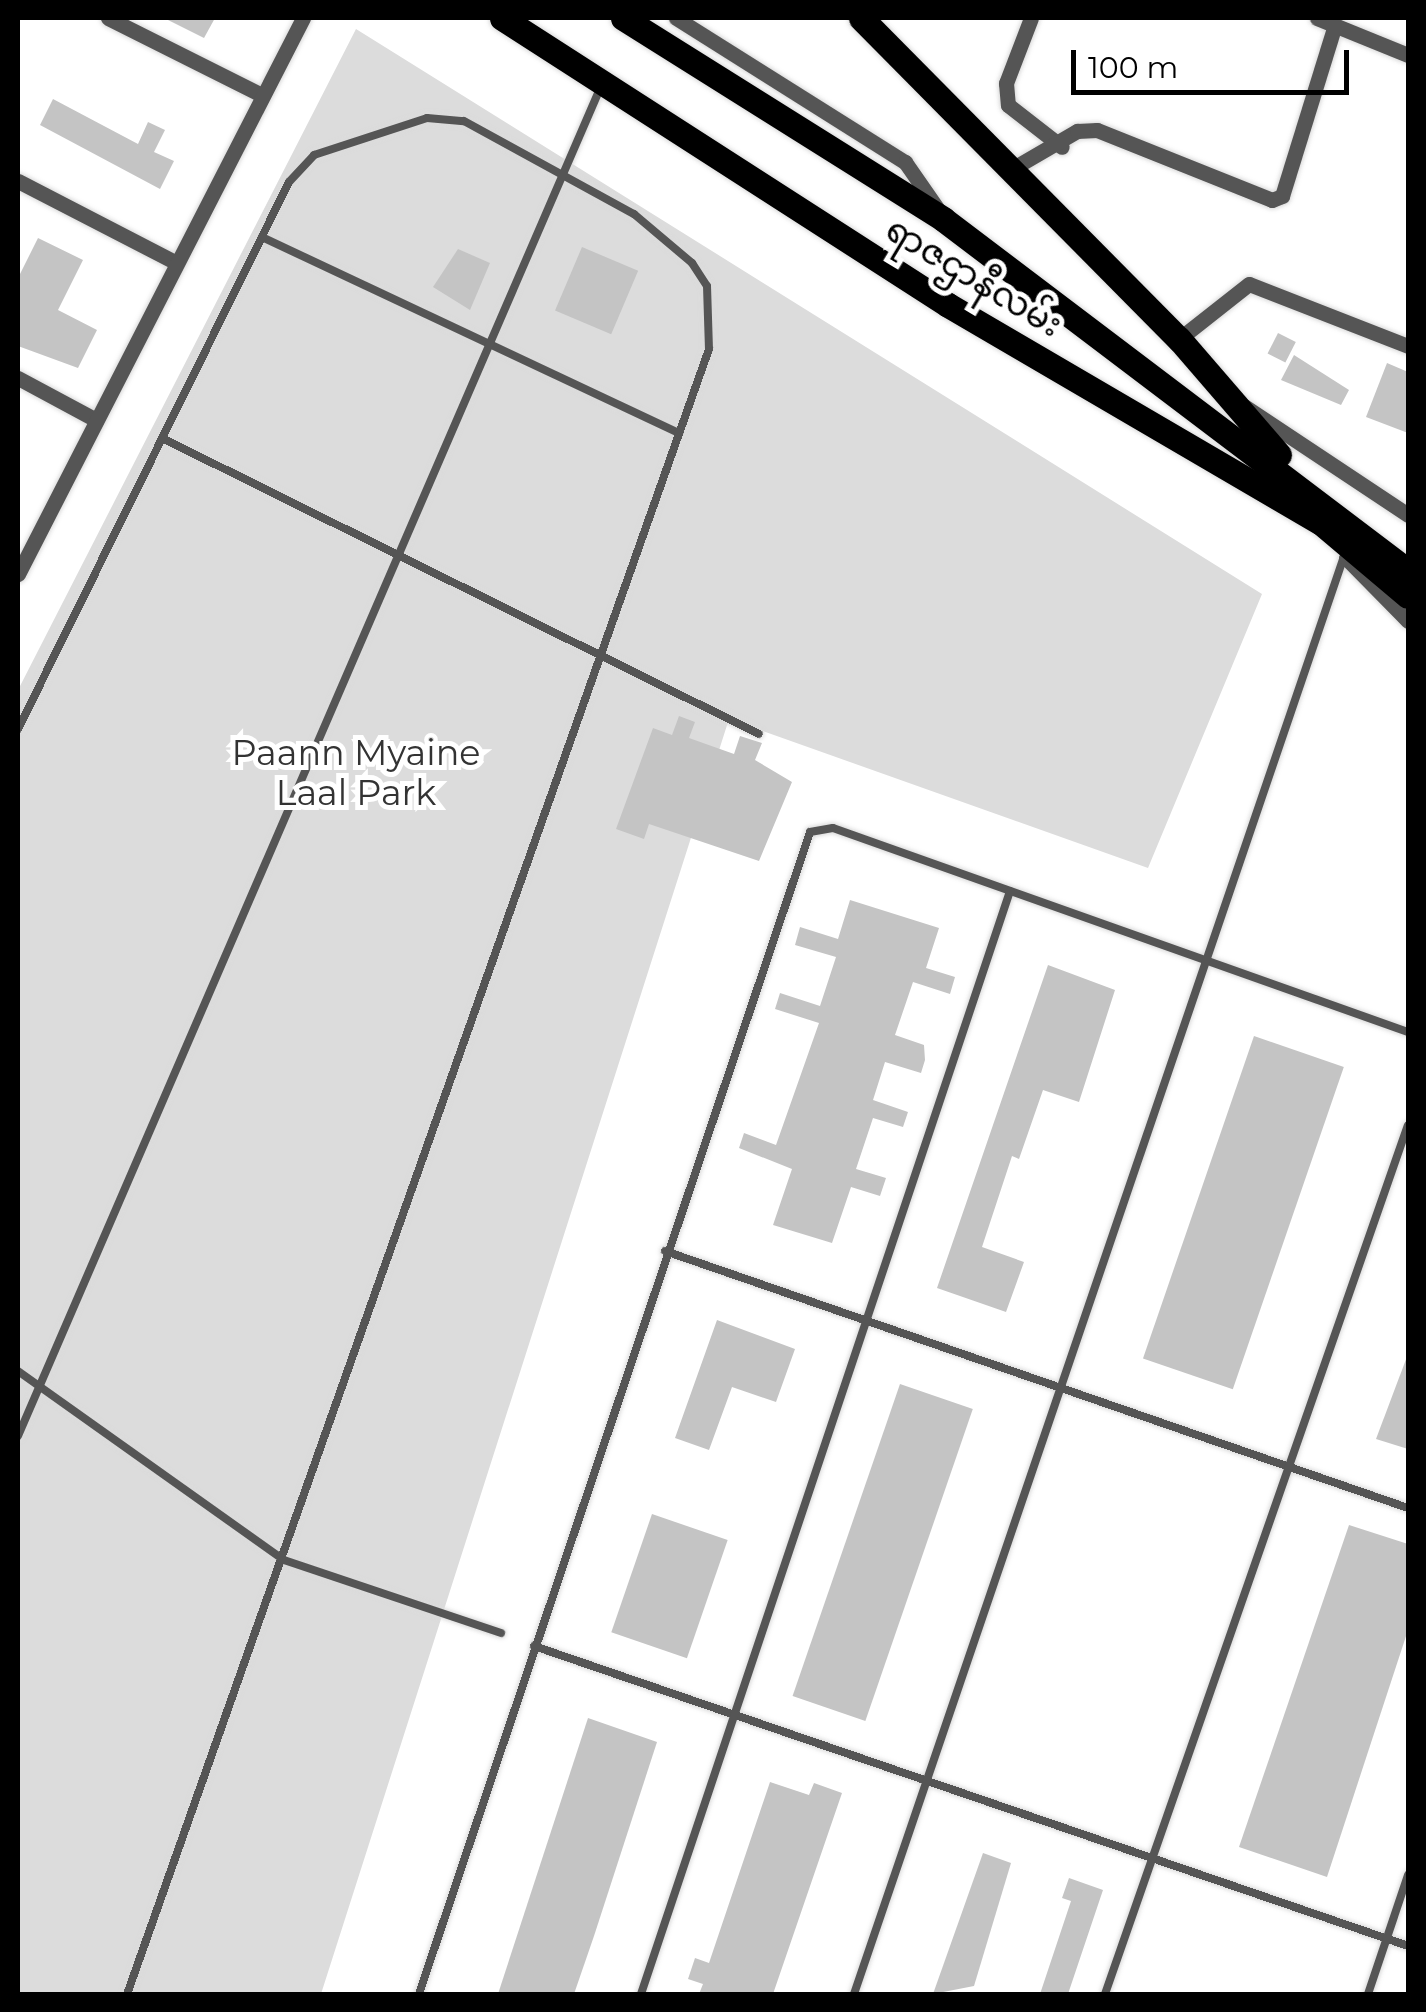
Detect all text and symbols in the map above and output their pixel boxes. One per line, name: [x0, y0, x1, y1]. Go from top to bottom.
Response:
scale bar: [1076, 30, 1354, 92]
text: 100 m: [1088, 49, 1178, 86]
street label: ရာဇဌာနီလမ်း: [878, 208, 1070, 346]
park label: Paann Myaine Laal Park: [232, 732, 480, 814]

